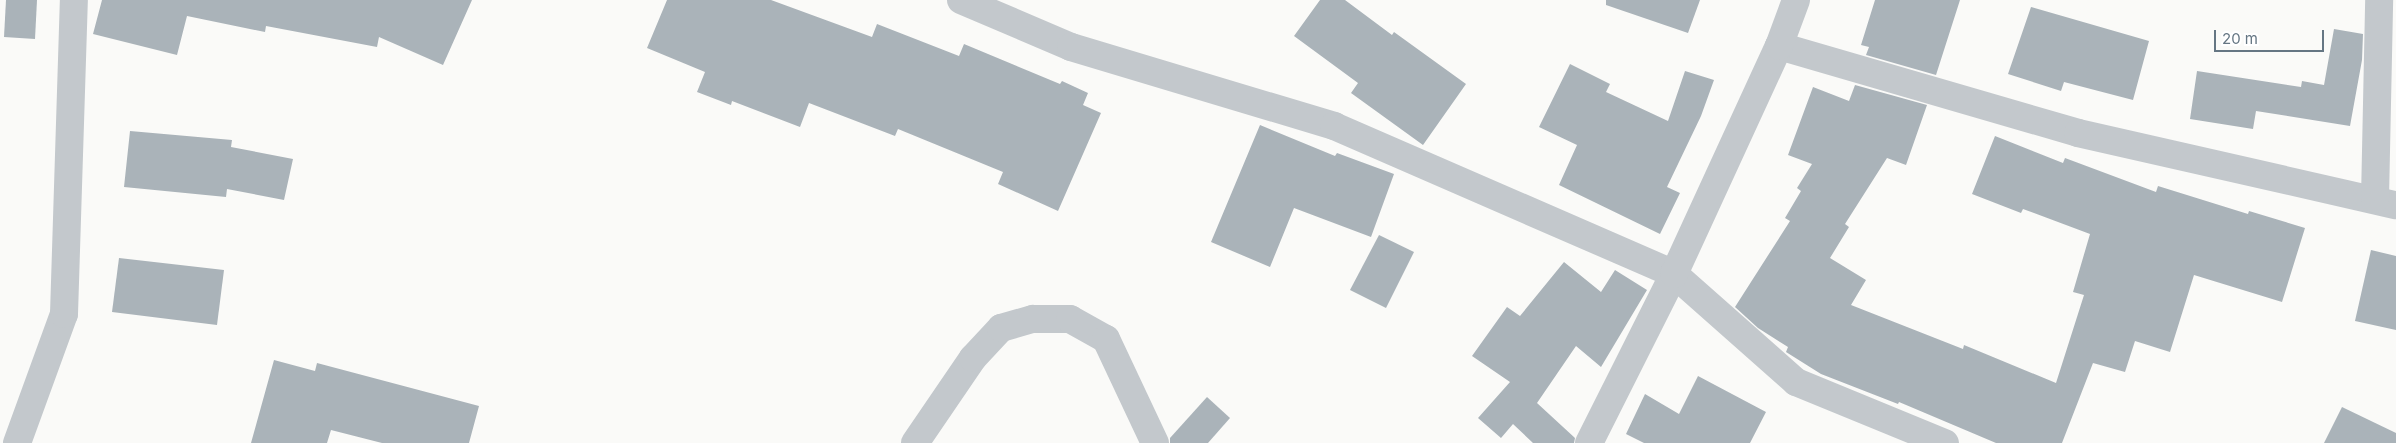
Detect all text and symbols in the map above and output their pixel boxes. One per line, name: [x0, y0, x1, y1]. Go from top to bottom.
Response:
scale bar: [2216, 20, 2326, 52]
text: 20 m: [2222, 29, 2258, 48]

